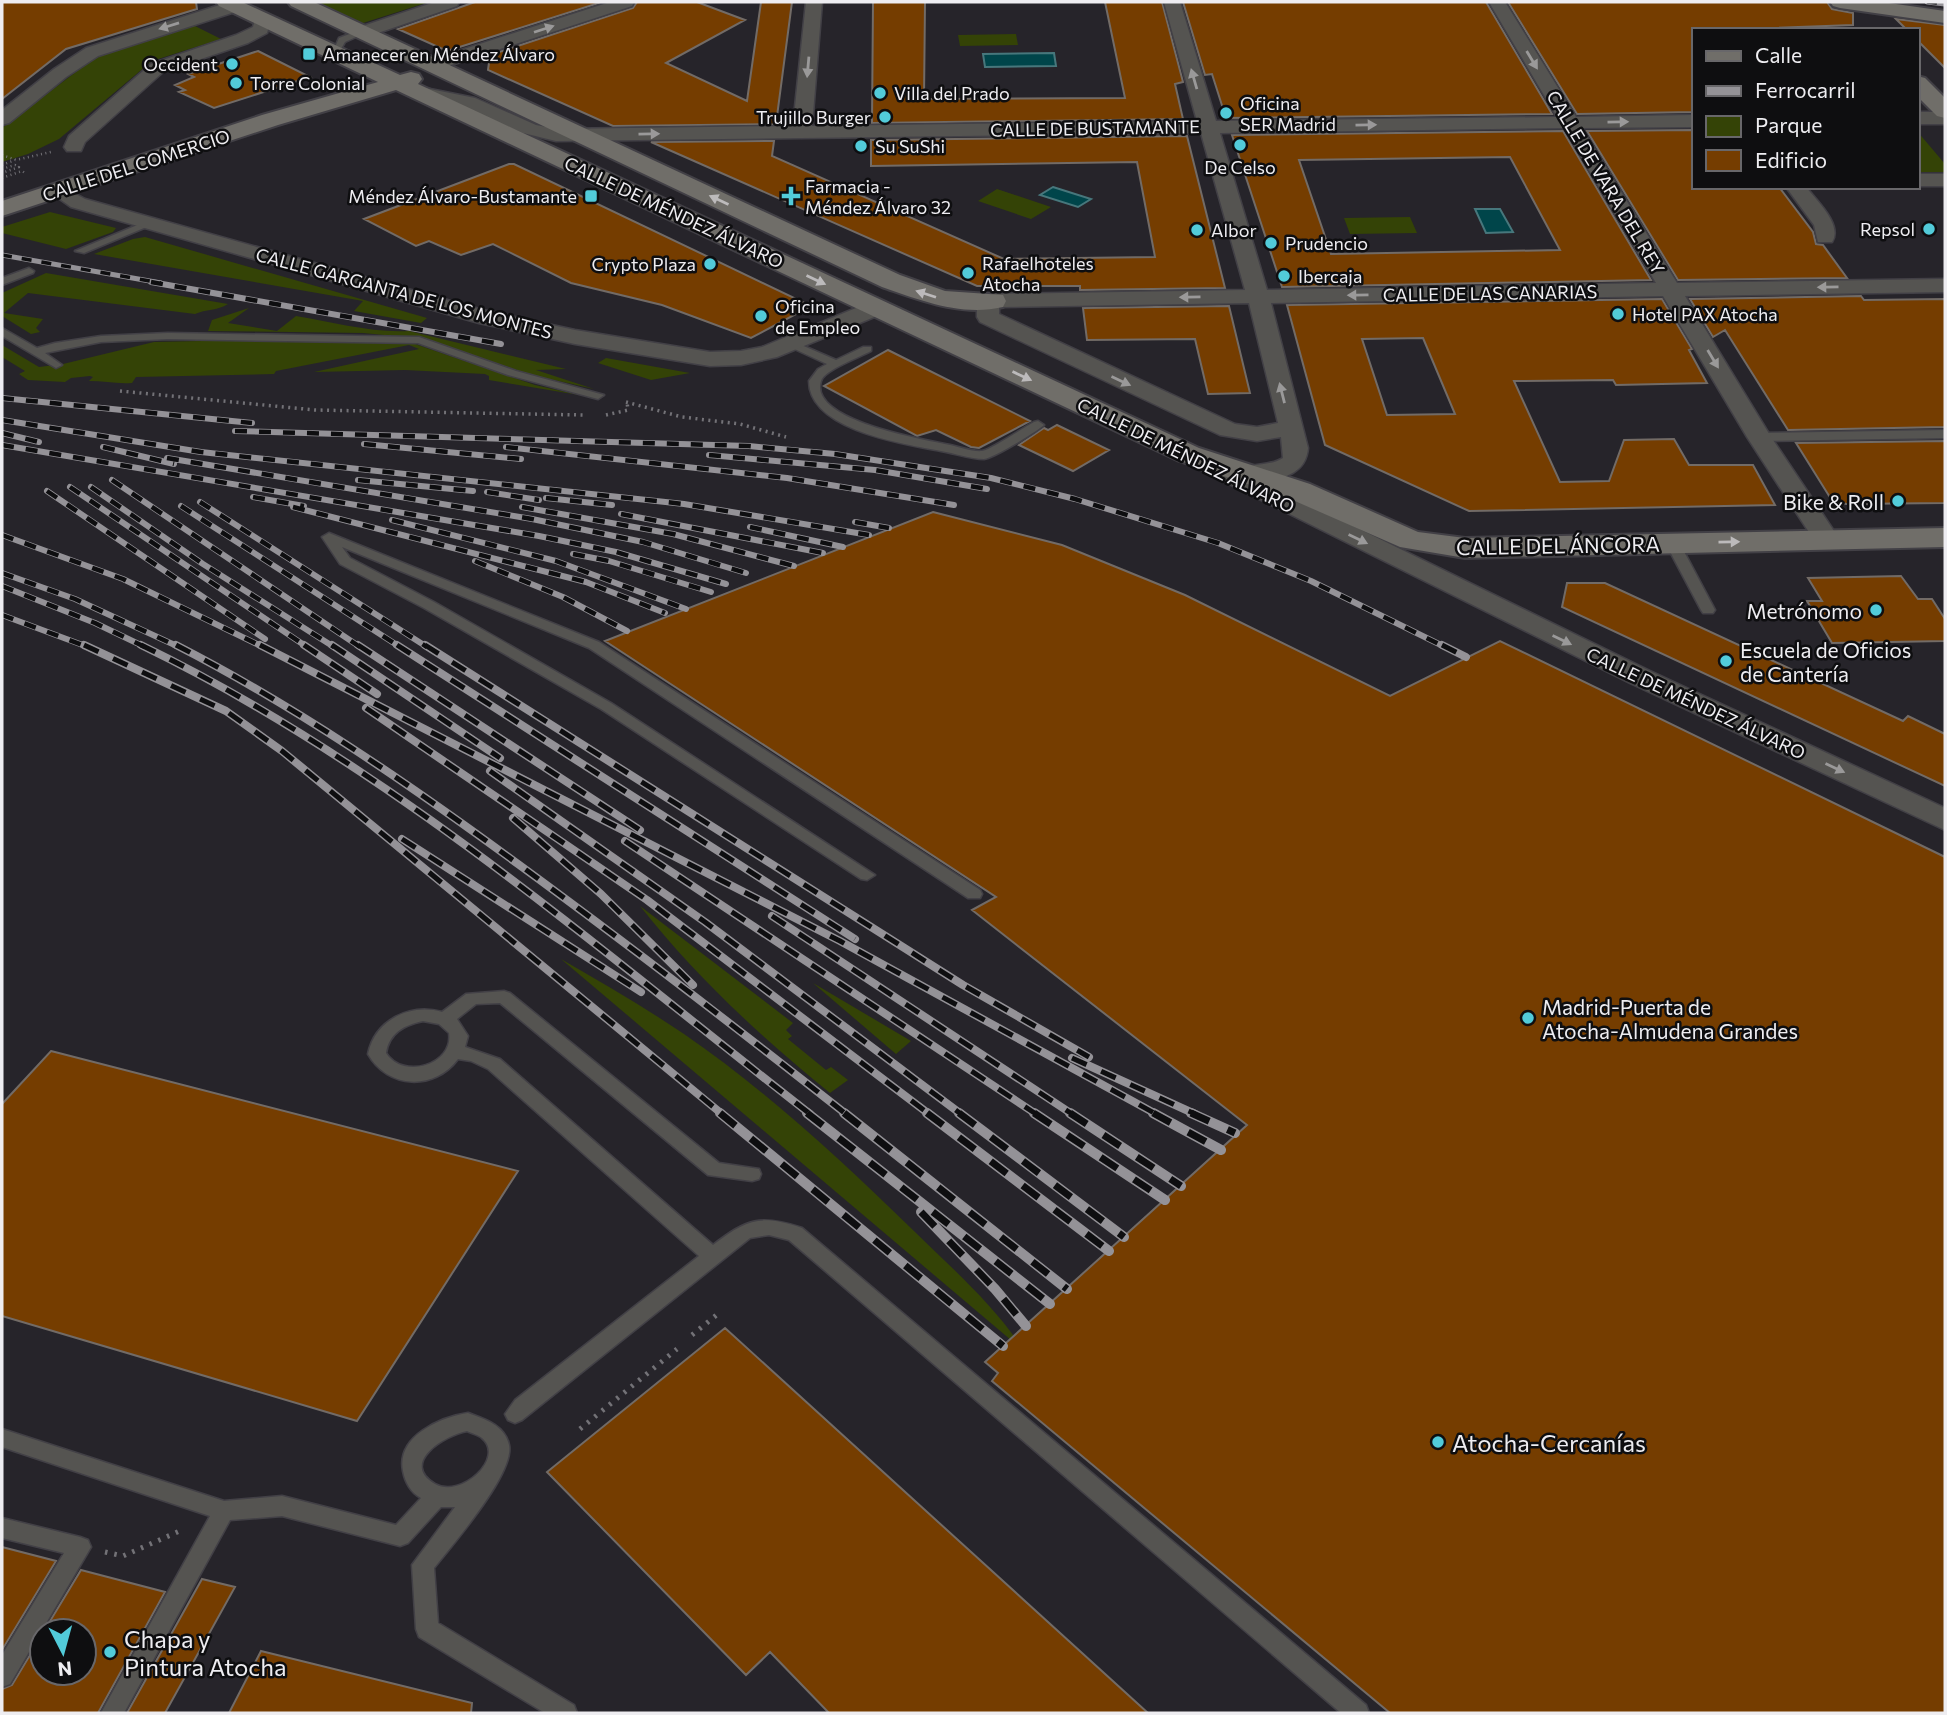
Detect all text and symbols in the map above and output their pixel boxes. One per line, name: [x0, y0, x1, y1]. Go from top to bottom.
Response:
one-way arrow: [159, 22, 180, 32]
one-way arrow: [534, 23, 555, 33]
legend: [1692, 28, 1919, 189]
text: Calle: [1755, 42, 1802, 67]
place label: Amanecer en Méndez Álvaro: [323, 43, 555, 65]
marker: Amanecer en Méndez Álvaro: [301, 46, 317, 62]
one-way arrow: [1525, 51, 1538, 70]
place label: Occident: [143, 53, 218, 75]
marker: Occident: [224, 56, 240, 72]
one-way arrow: [802, 56, 813, 78]
one-way arrow: [1189, 68, 1199, 89]
place label: Torre Colonial: [250, 72, 365, 94]
marker: Torre Colonial: [228, 75, 244, 91]
text: Ferrocarril: [1755, 77, 1856, 102]
place label: Villa del Prado: [894, 82, 1010, 104]
marker: Villa del Prado: [872, 85, 888, 101]
street label: CALLE DE VARA DEL REY: [1542, 86, 1670, 278]
place label: Oficina SER Madrid: [1240, 92, 1336, 135]
marker: Oficina SER Madrid: [1218, 105, 1234, 121]
place label: Trujillo Burger: [756, 106, 871, 128]
marker: Trujillo Burger: [877, 109, 893, 125]
text: Parque: [1755, 112, 1822, 137]
street label: CALLE DE BUSTAMANTE: [990, 115, 1200, 141]
one-way arrow: [1607, 116, 1629, 128]
one-way arrow: [1355, 119, 1377, 131]
street label: CALLE DEL COMERCIO: [40, 124, 232, 206]
one-way arrow: [638, 128, 660, 140]
place label: Su SuShi: [875, 135, 945, 157]
marker: De Celso: [1232, 137, 1248, 153]
marker: Su SuShi: [853, 138, 869, 154]
text: Edificio: [1755, 147, 1827, 172]
street label: CALLE DE MÉNDEZ ÁLVARO: [561, 152, 787, 272]
place label: De Celso: [1204, 156, 1276, 178]
place label: Farmacia - Méndez Álvaro 32: [805, 175, 951, 218]
place label: Méndez Álvaro-Bustamante: [348, 185, 577, 207]
marker: Méndez Álvaro-Bustamante: [583, 188, 599, 204]
marker: Farmacia - Méndez Álvaro 32: [783, 188, 799, 204]
one-way arrow: [709, 194, 729, 206]
place label: Repsol: [1860, 218, 1915, 240]
place label: Albor: [1211, 219, 1257, 241]
marker: Repsol: [1921, 221, 1937, 237]
marker: Albor: [1189, 222, 1205, 238]
place label: Prudencio: [1285, 232, 1368, 254]
marker: Prudencio: [1263, 235, 1279, 251]
street label: CALLE GARGANTA DE LOS MONTES: [253, 243, 555, 343]
place label: Rafaelhoteles Atocha: [982, 252, 1094, 295]
place label: Crypto Plaza: [592, 253, 696, 275]
marker: Crypto Plaza: [702, 256, 718, 272]
marker: Rafaelhoteles Atocha: [960, 265, 976, 281]
place label: Ibercaja: [1298, 265, 1362, 287]
marker: Ibercaja: [1276, 268, 1292, 284]
one-way arrow: [806, 274, 826, 286]
street label: CALLE DE LAS CANARIAS: [1383, 280, 1597, 306]
one-way arrow: [1817, 281, 1839, 292]
one-way arrow: [915, 289, 936, 299]
one-way arrow: [1347, 289, 1369, 300]
one-way arrow: [1179, 292, 1201, 303]
place label: Oficina de Empleo: [775, 295, 860, 338]
place label: Hotel PAX Atocha: [1632, 303, 1778, 325]
marker: Hotel PAX Atocha: [1610, 306, 1626, 322]
marker: Oficina de Empleo: [753, 308, 769, 324]
one-way arrow: [1707, 350, 1720, 369]
one-way arrow: [1012, 371, 1033, 382]
one-way arrow: [1111, 375, 1131, 386]
one-way arrow: [1276, 382, 1287, 404]
street label: CALLE DE MÉNDEZ ÁLVARO: [1074, 393, 1298, 517]
place label: Bike & Roll: [1783, 489, 1884, 514]
marker: Bike & Roll: [1890, 493, 1906, 509]
street label: CALLE DEL ÁNCORA: [1456, 531, 1660, 559]
one-way arrow: [1348, 534, 1368, 545]
one-way arrow: [1718, 537, 1740, 548]
place label: Metrónomo: [1746, 598, 1862, 623]
marker: Metrónomo: [1868, 602, 1884, 618]
one-way arrow: [1552, 634, 1572, 645]
place label: Escuela de Oficios de Cantería: [1740, 637, 1911, 686]
street label: CALLE DE MÉNDEZ ÁLVARO: [1583, 643, 1809, 763]
marker: Escuela de Oficios de Cantería: [1718, 653, 1734, 669]
one-way arrow: [1824, 763, 1845, 774]
place label: Madrid-Puerta de Atocha-Almudena Grandes: [1542, 994, 1798, 1043]
marker: Madrid-Puerta de Atocha-Almudena Grandes: [1520, 1010, 1536, 1026]
place label: Atocha-Cercanías: [1452, 1428, 1646, 1457]
marker: Atocha-Cercanías: [1430, 1434, 1446, 1450]
north arrow: [28, 1617, 98, 1687]
place label: Chapa y Pintura Atocha: [124, 1624, 287, 1681]
marker: Chapa y Pintura Atocha: [102, 1644, 118, 1660]
text: N: [57, 1657, 73, 1682]

